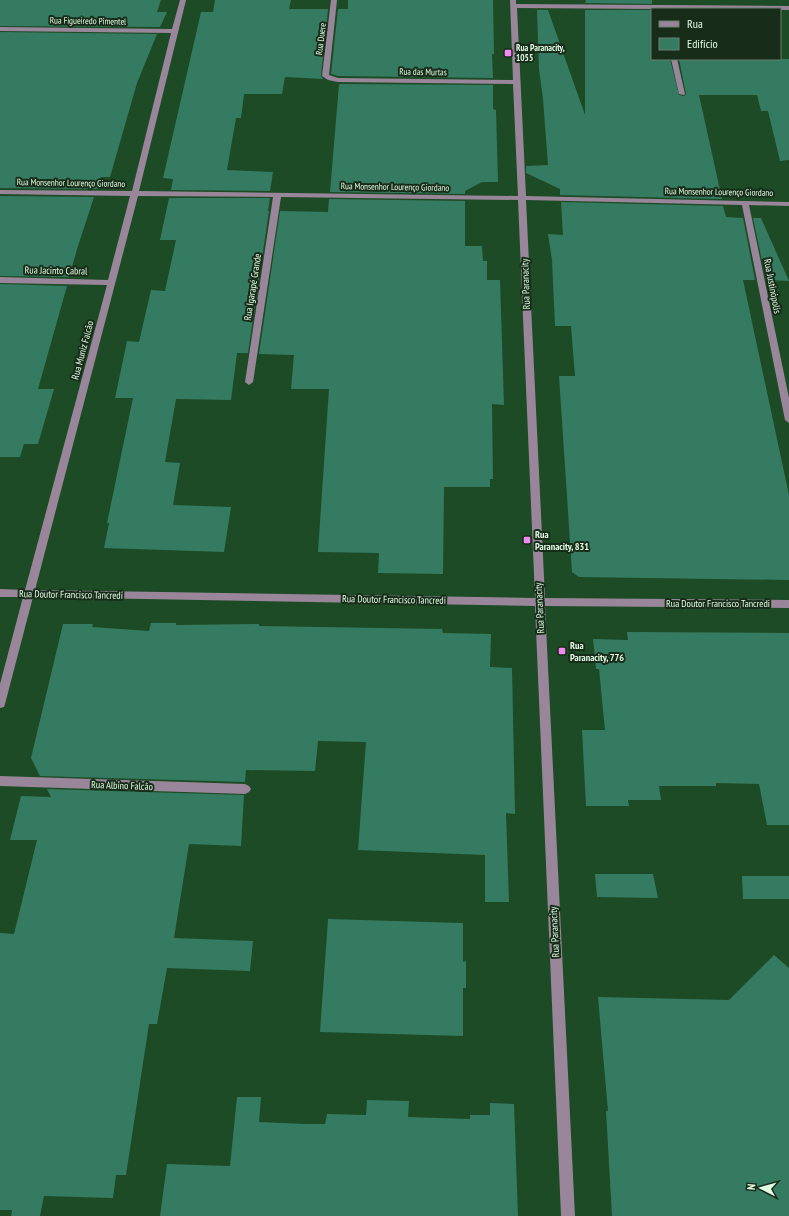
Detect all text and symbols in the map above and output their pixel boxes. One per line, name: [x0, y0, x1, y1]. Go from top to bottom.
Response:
legend: [651, 8, 781, 60]
street label: Rua Figueiredo Pimentel: [50, 14, 127, 27]
text: Rua: [687, 16, 703, 31]
street label: Rua Duere: [313, 22, 328, 56]
text: Edifício: [687, 36, 718, 51]
place label: Rua Paranacity, 1055: [516, 42, 565, 63]
marker: Rua Paranacity, 1055: [503, 48, 513, 58]
street label: Rua das Murtas: [399, 66, 447, 77]
street label: Rua Monsenhor Lourenço Giordano: [17, 176, 125, 189]
street label: Rua Monsenhor Lourenço Giordano: [341, 180, 449, 193]
street label: Rua Monsenhor Lourenço Giordano: [665, 185, 773, 198]
street label: Rua Igarapé Grande: [241, 253, 264, 322]
street label: Rua Paranacity: [518, 258, 533, 310]
street label: Rua Justinópolis: [761, 258, 784, 315]
street label: Rua Jacinto Cabral: [24, 263, 88, 278]
street label: Rua Muniz Falcão: [68, 319, 97, 381]
place label: Rua Paranacity, 831: [535, 528, 589, 553]
marker: Rua Paranacity, 831: [522, 535, 532, 545]
street label: Rua Paranacity: [532, 582, 547, 634]
street label: Rua Doutor Francisco Tancredi: [19, 587, 123, 602]
street label: Rua Doutor Francisco Tancredi: [342, 592, 446, 607]
street label: Rua Doutor Francisco Tancredi: [666, 597, 770, 610]
place label: Rua Paranacity, 776: [570, 639, 624, 664]
marker: Rua Paranacity, 776: [557, 646, 567, 656]
street label: Rua Albino Falcão: [91, 778, 153, 793]
street label: Rua Paranacity: [547, 906, 562, 958]
north arrow: [741, 1168, 781, 1208]
text: N: [744, 1183, 758, 1191]

